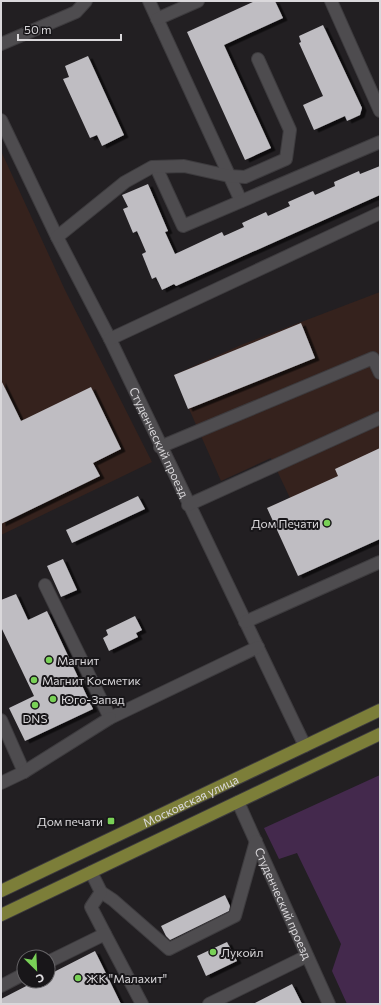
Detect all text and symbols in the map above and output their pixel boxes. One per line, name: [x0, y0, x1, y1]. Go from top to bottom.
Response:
scale bar: [18, 16, 121, 42]
text: 50 m: [24, 22, 52, 36]
street label: Студенческий проезд: [127, 384, 192, 500]
place label: Дом Печати: [251, 516, 319, 530]
marker: Дом Печати: [322, 518, 332, 528]
place label: Магнит: [57, 653, 100, 667]
marker: Магнит: [44, 655, 54, 665]
place label: Магнит Косметик: [42, 673, 142, 687]
marker: Магнит Косметик: [29, 675, 39, 685]
place label: Юго-Запад: [61, 692, 125, 706]
marker: Юго-Запад: [48, 694, 58, 704]
marker: DNS: [30, 700, 40, 710]
place label: DNS: [23, 711, 47, 725]
street label: Московская улица: [140, 772, 241, 829]
place label: Дом печати: [37, 814, 103, 828]
marker: Дом печати: [106, 816, 116, 826]
street label: Студенческий проезд: [252, 845, 315, 961]
place label: Лукойл: [221, 945, 263, 959]
marker: Лукойл: [208, 947, 218, 957]
north arrow: [16, 949, 56, 989]
text: С: [34, 971, 46, 986]
place label: ЖК "Малахит": [86, 971, 167, 985]
marker: ЖК "Малахит": [73, 973, 83, 983]

